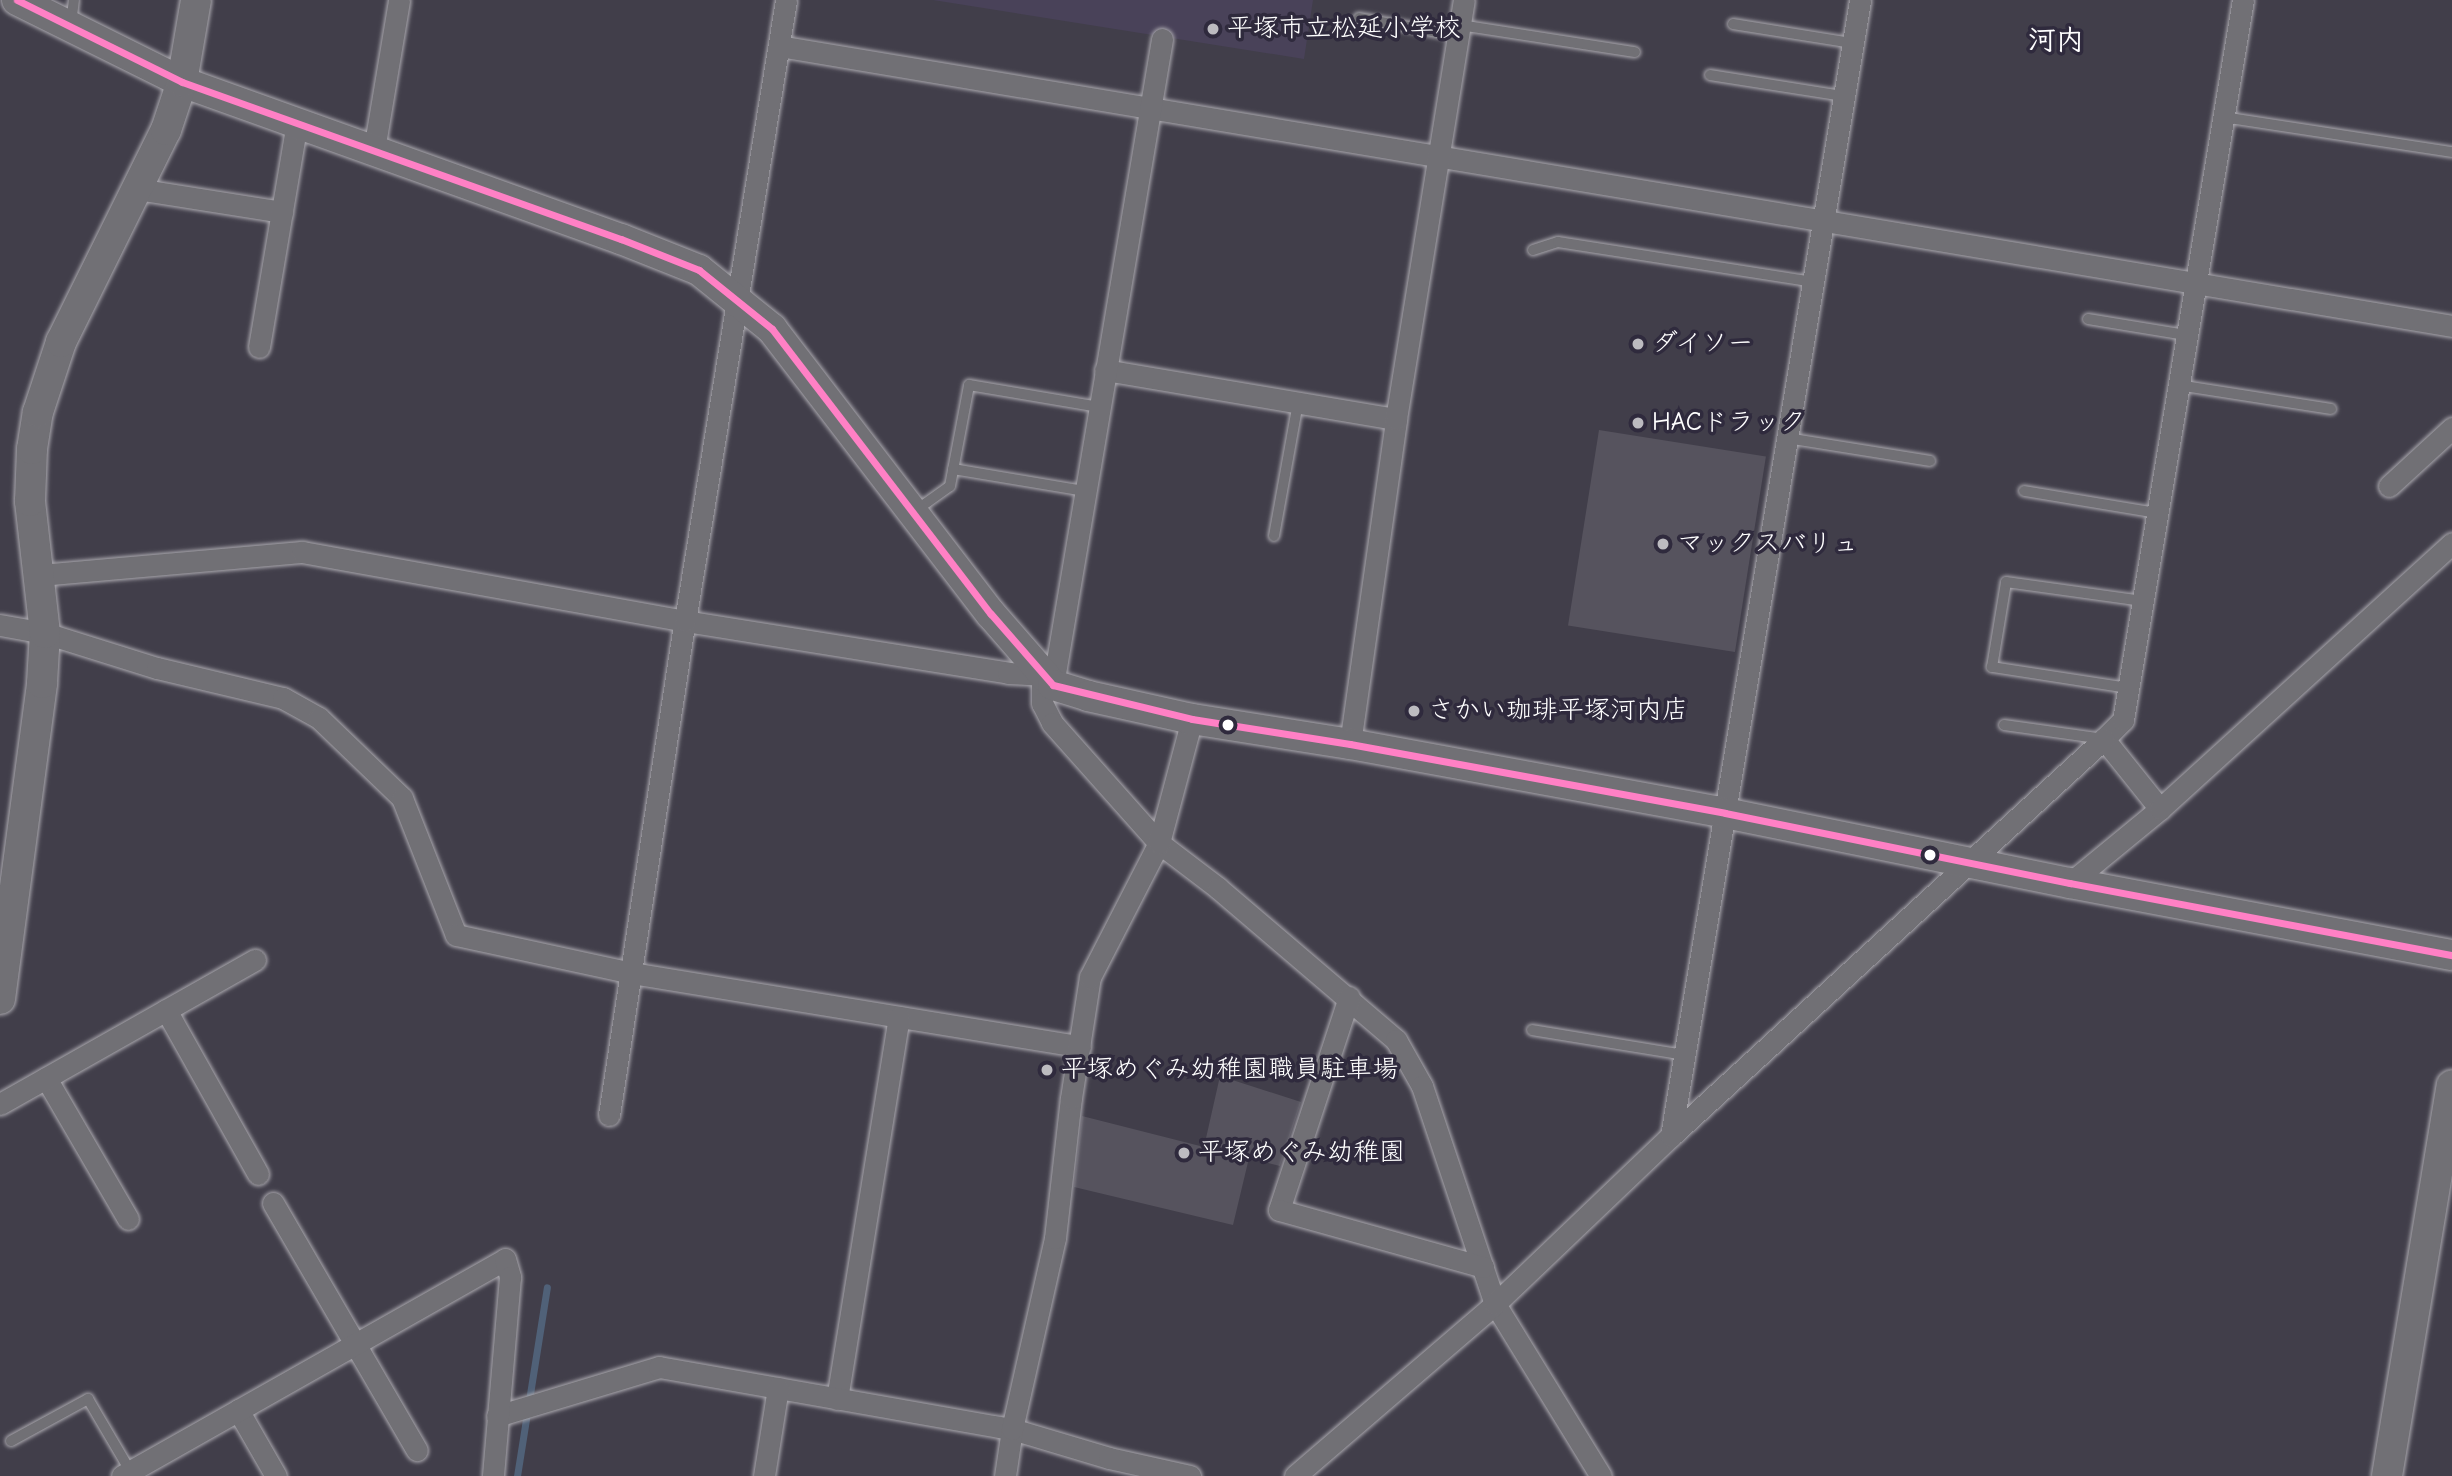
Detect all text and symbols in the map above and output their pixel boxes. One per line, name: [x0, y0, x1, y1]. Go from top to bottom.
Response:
place label: 平塚市立松延小学校: [1227, 13, 1461, 45]
marker: 平塚市立松延小学校: [1205, 21, 1221, 37]
district label: 河内: [2028, 23, 2084, 57]
place label: ダイソー: [1652, 328, 1756, 360]
marker: ダイソー: [1630, 336, 1646, 352]
place label: HACドラック: [1652, 407, 1806, 439]
marker: HACドラック: [1630, 415, 1646, 431]
place label: マックスバリュ: [1677, 528, 1859, 560]
marker: マックスバリュ: [1655, 536, 1671, 552]
place label: さかい珈琲平塚河内店: [1428, 695, 1688, 727]
marker: さかい珈琲平塚河内店: [1406, 703, 1422, 719]
unlabelled marker: [1221, 718, 1235, 732]
unlabelled marker: [1923, 848, 1937, 862]
place label: 平塚めぐみ幼稚園職員駐車場: [1061, 1054, 1399, 1086]
marker: 平塚めぐみ幼稚園職員駐車場: [1039, 1062, 1055, 1078]
place label: 平塚めぐみ幼稚園: [1198, 1137, 1406, 1169]
marker: 平塚めぐみ幼稚園: [1176, 1145, 1192, 1161]

